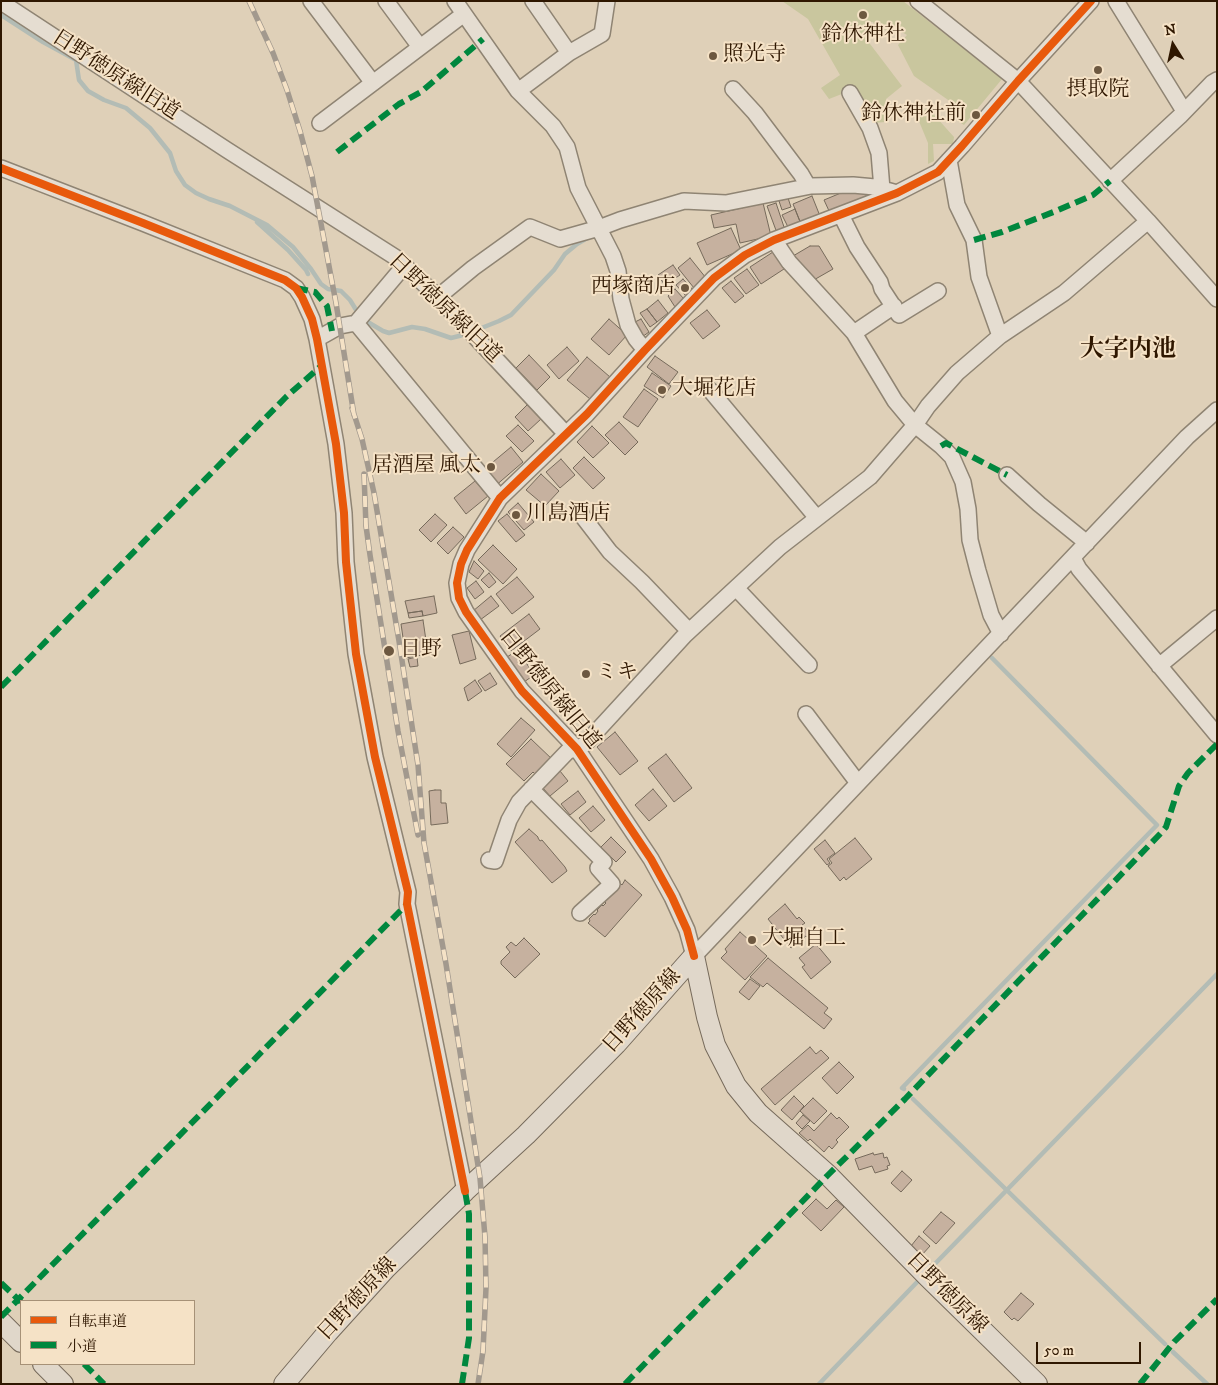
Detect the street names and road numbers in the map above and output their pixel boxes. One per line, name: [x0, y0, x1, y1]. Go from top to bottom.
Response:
street label: 日野徳原線旧道: [46, 25, 184, 127]
street label: 日野徳原線旧道: [382, 249, 506, 369]
street label: 日野徳原線旧道: [493, 625, 605, 755]
street label: 日野徳原線: [599, 965, 687, 1059]
street label: 日野徳原線: [900, 1248, 992, 1340]
street label: 日野徳原線: [313, 1253, 403, 1347]

